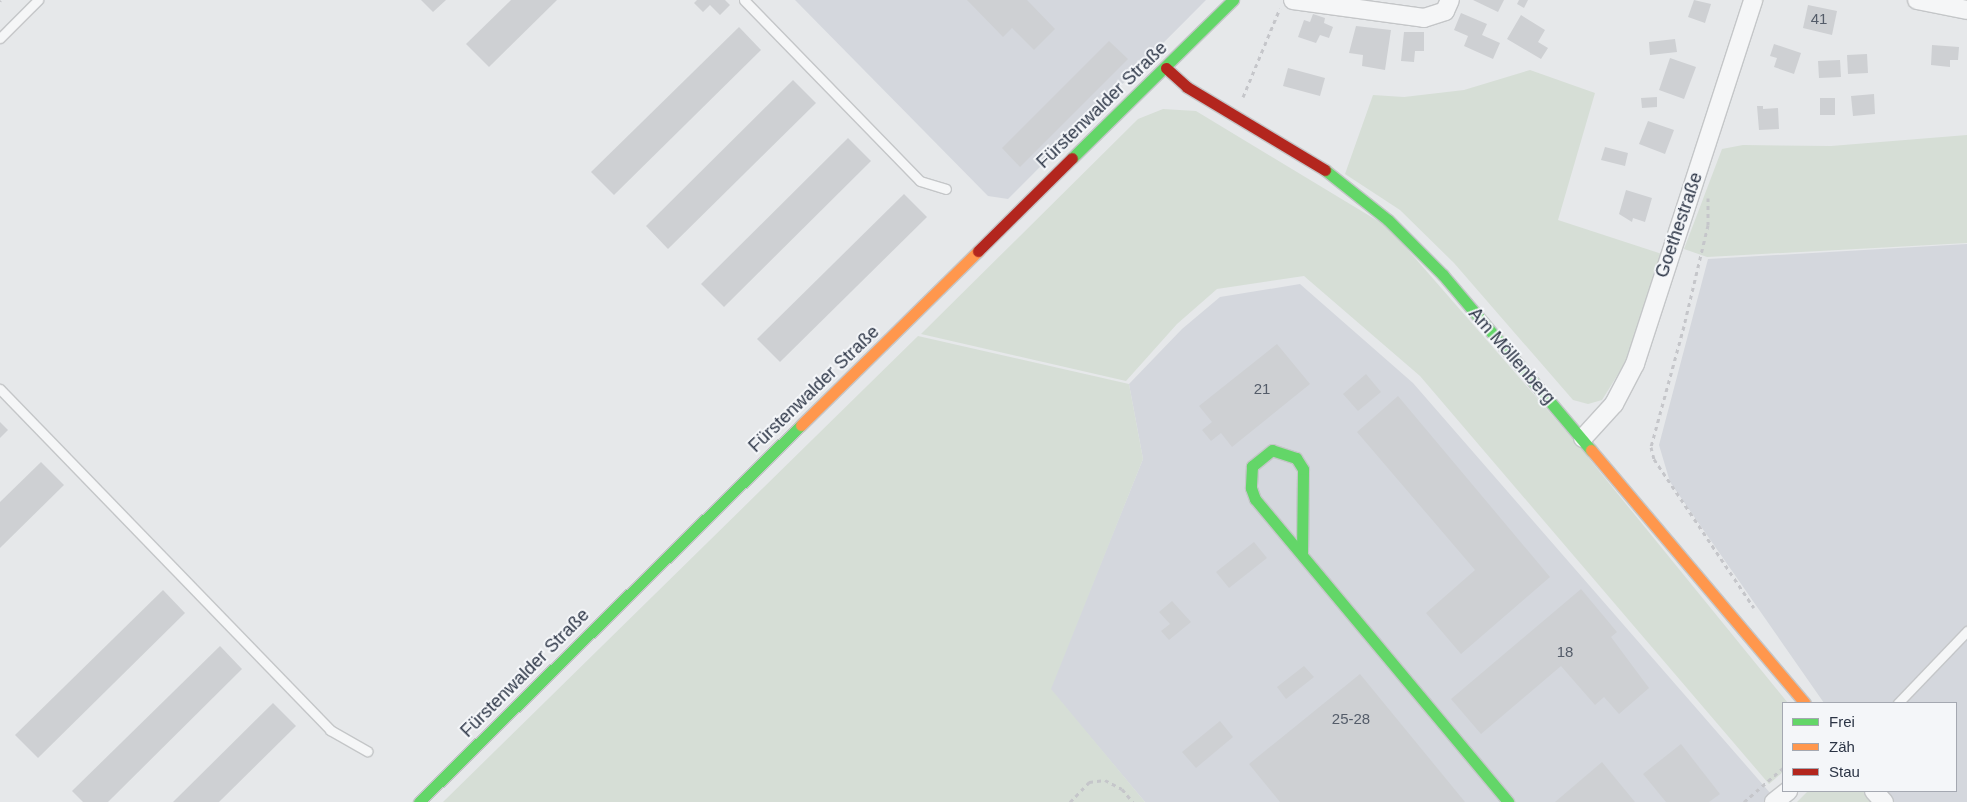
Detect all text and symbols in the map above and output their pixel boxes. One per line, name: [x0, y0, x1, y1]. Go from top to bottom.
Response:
house number: 41: [1811, 10, 1827, 28]
street label: Fürstenwalder Straße: [1032, 37, 1172, 173]
street label: Goethestraße: [1651, 169, 1707, 281]
street label: Am Möllenberg: [1464, 303, 1560, 409]
street label: Fürstenwalder Straße: [744, 321, 884, 457]
house number: 21: [1254, 380, 1270, 398]
street label: Fürstenwalder Straße: [456, 604, 594, 742]
house number: 18: [1557, 643, 1573, 661]
legend: [1782, 702, 1957, 792]
house number: 25-28: [1332, 710, 1370, 728]
text: Frei: [1829, 713, 1855, 730]
text: Zäh: [1829, 738, 1855, 755]
text: Stau: [1829, 763, 1860, 780]

